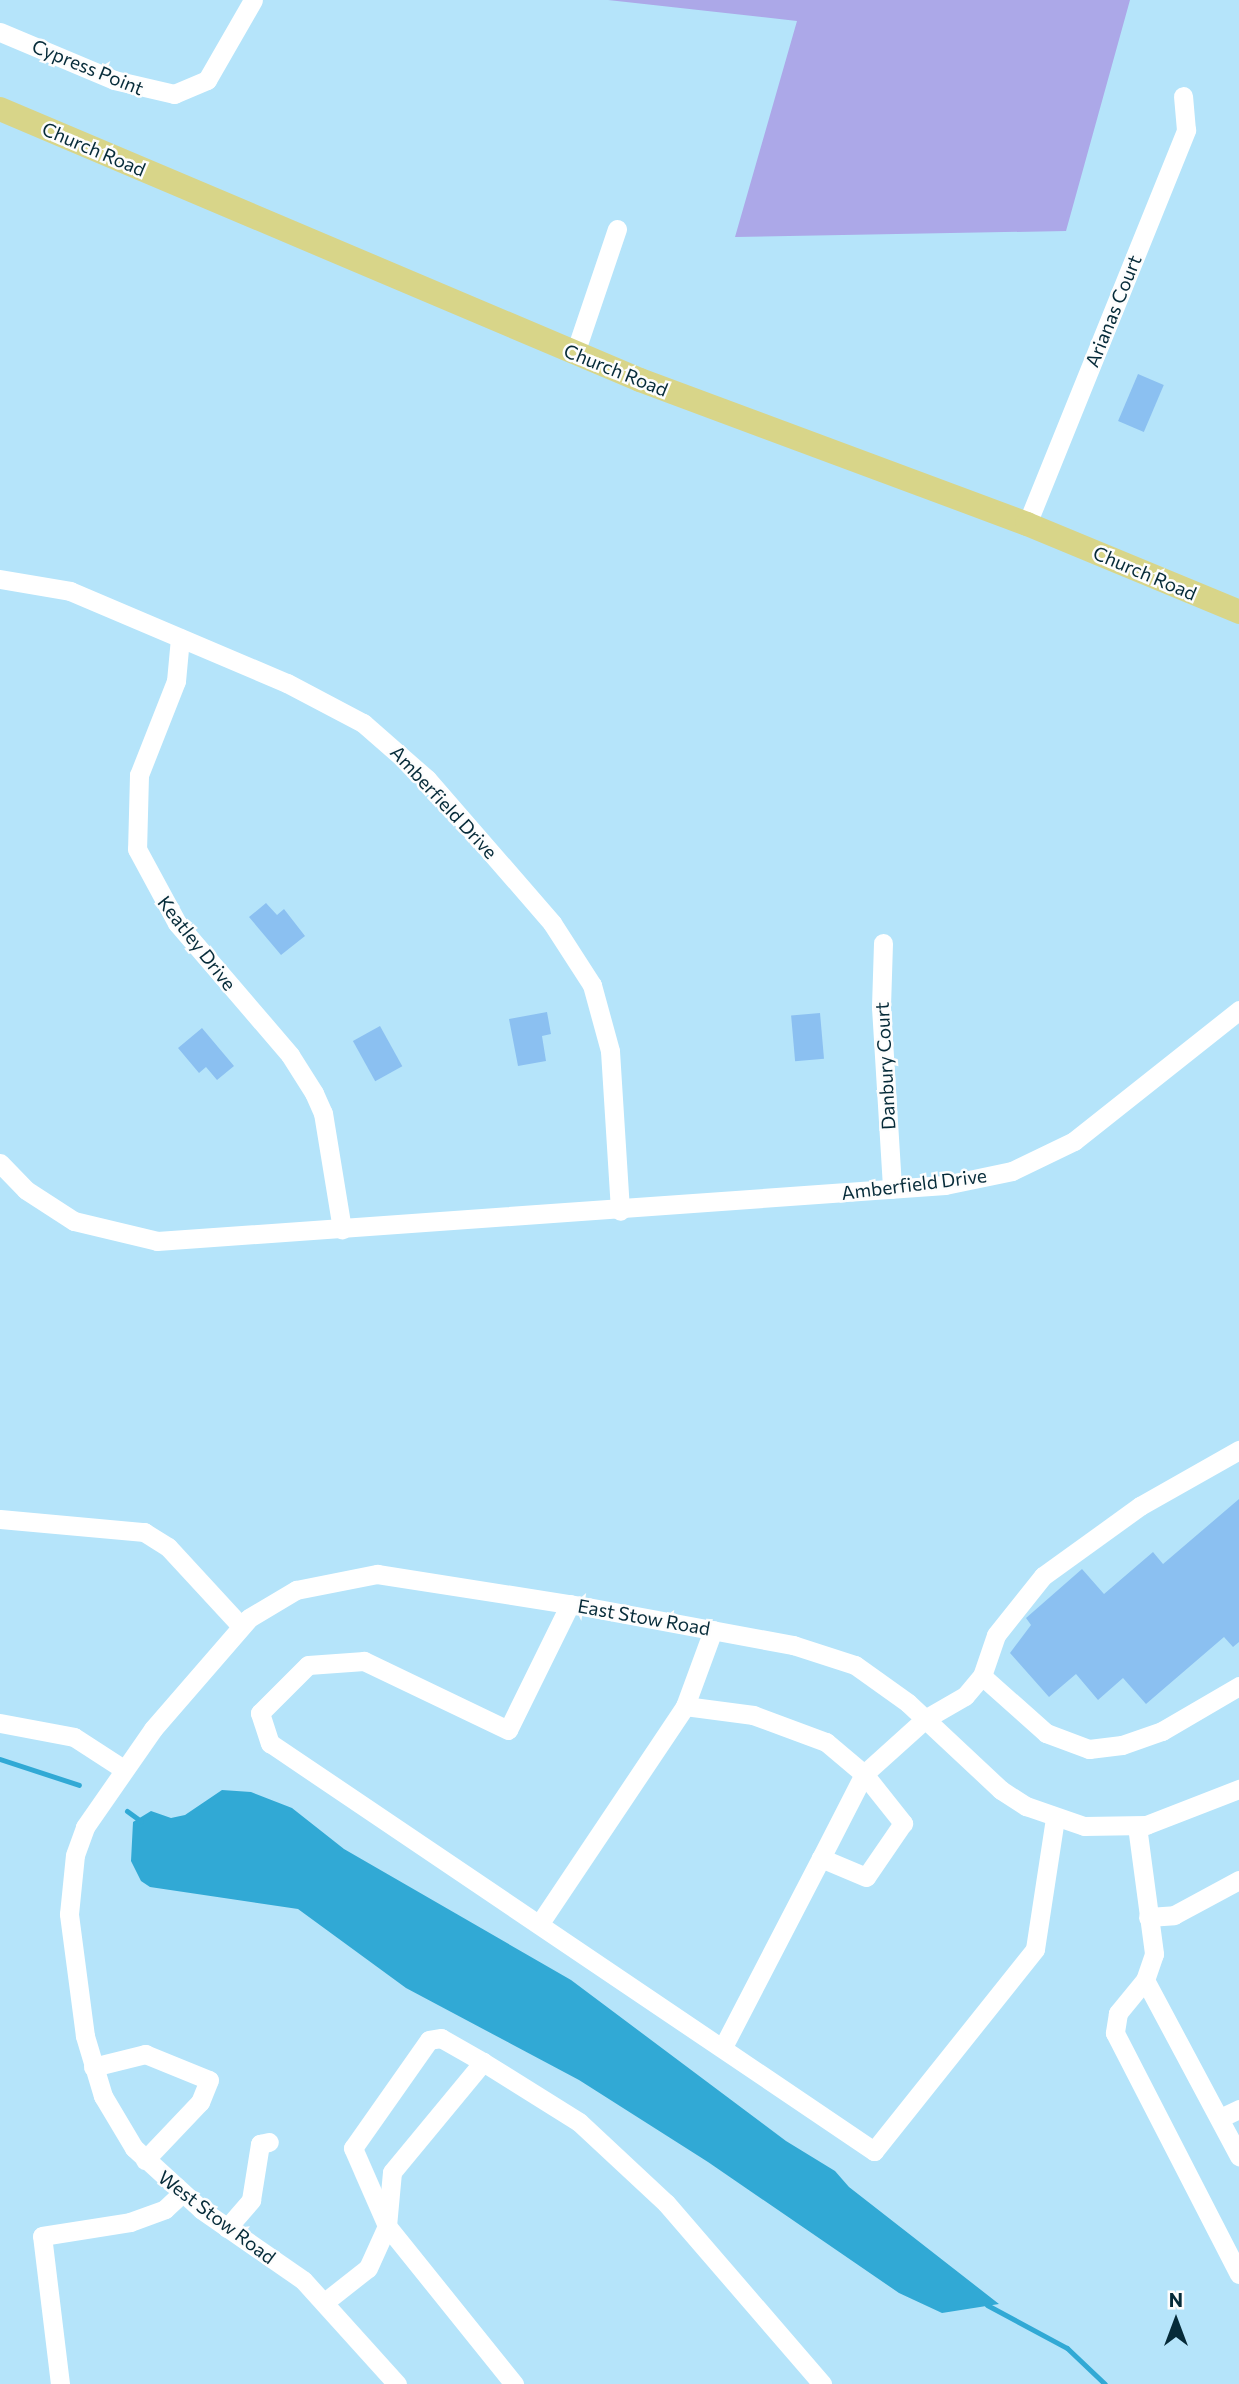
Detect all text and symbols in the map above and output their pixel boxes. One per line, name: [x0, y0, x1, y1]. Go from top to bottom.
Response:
street label: Cypress Point: [29, 34, 147, 100]
street label: Church Road: [39, 117, 149, 181]
street label: Arianas Court: [1080, 252, 1146, 370]
street label: Church Road: [561, 339, 671, 401]
street label: Church Road: [1090, 541, 1200, 605]
street label: Amberfield Drive: [386, 741, 502, 863]
street label: Keatley Drive: [153, 891, 241, 995]
street label: Danbury Court: [870, 1001, 900, 1131]
street label: Amberfield Drive: [840, 1164, 988, 1204]
street label: East Stow Road: [576, 1594, 712, 1640]
street label: West Stow Road: [154, 2165, 280, 2269]
north arrow: [1141, 2286, 1211, 2356]
text: N: [1169, 2288, 1183, 2311]

